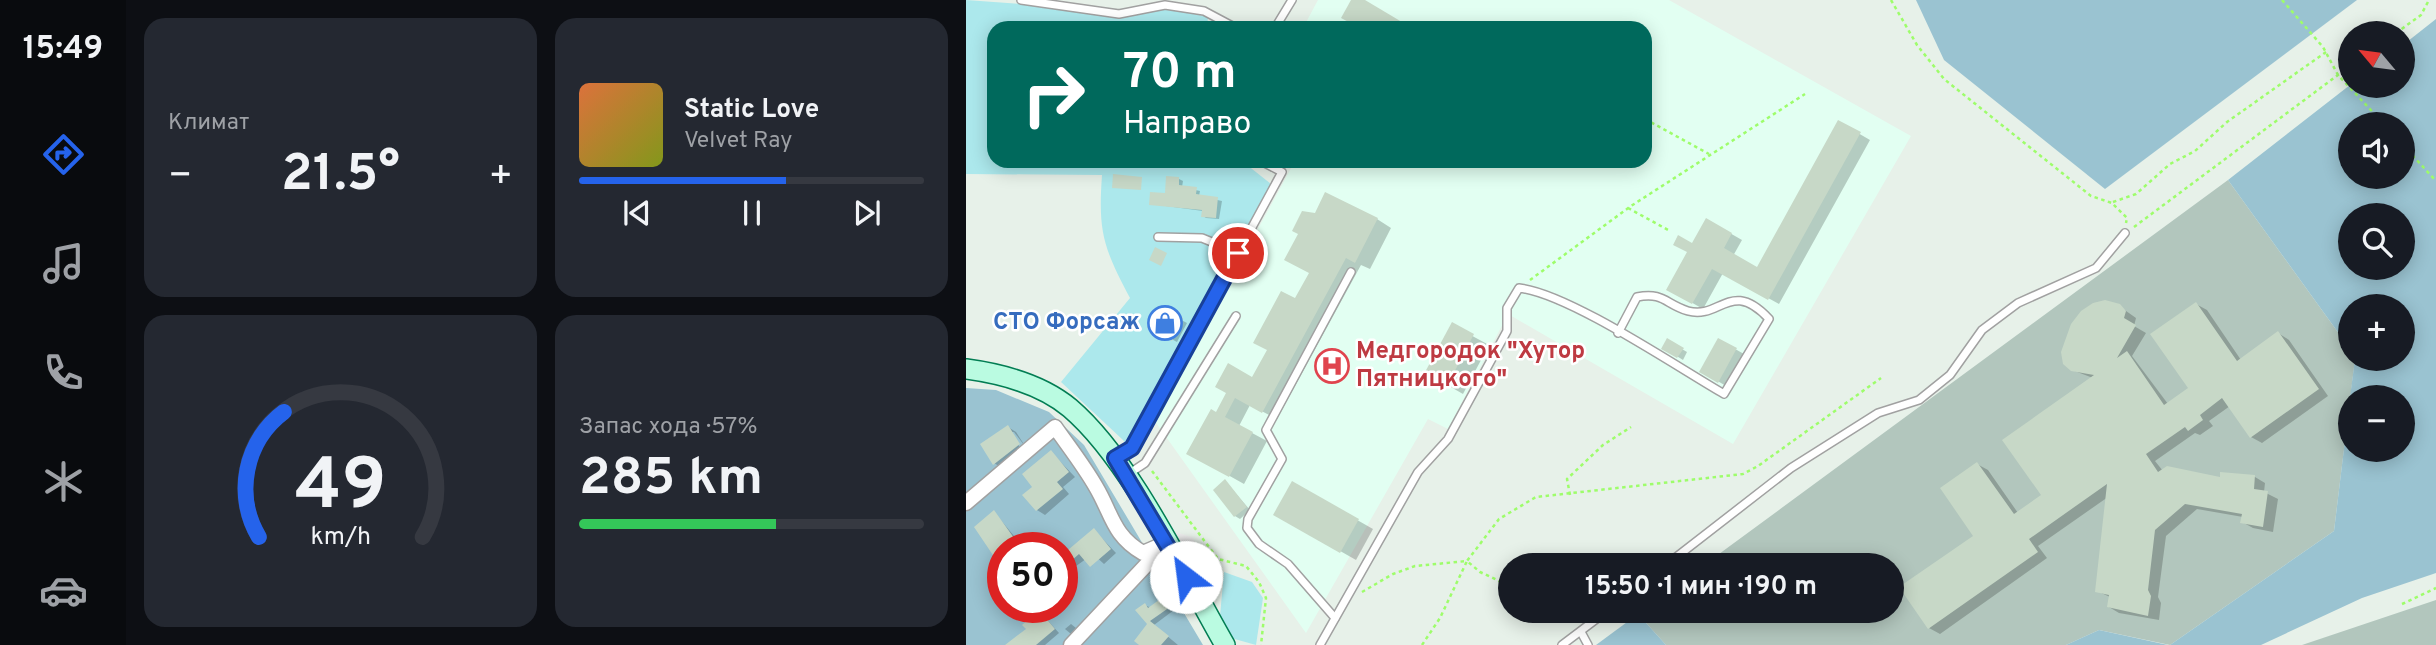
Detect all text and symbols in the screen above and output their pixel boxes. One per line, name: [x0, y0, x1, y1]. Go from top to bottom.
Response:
north arrow: [2338, 21, 2415, 98]
map controls: [2338, 21, 2415, 462]
text: 15:49: [23, 30, 103, 70]
text: 70 m: [1123, 44, 1237, 106]
icon: right: [1008, 49, 1099, 140]
text: Static Love: [684, 94, 819, 127]
text: Направо: [1123, 105, 1251, 145]
text: Климат: [168, 109, 249, 138]
button: sound: [2338, 112, 2415, 189]
text: Velvet Ray: [684, 127, 792, 156]
icon: directions: [39, 130, 88, 179]
text: 21.5°: [281, 143, 400, 209]
text: −: [168, 153, 193, 202]
text: +: [488, 153, 513, 202]
icon: previous: [618, 194, 656, 232]
icon: pause: [733, 194, 771, 232]
icon: next: [848, 194, 886, 232]
button: search: [2338, 203, 2415, 280]
pin: [1208, 223, 1268, 283]
icon: arrive: [1219, 234, 1257, 272]
icon: music: [39, 239, 88, 288]
button: +: [2338, 294, 2415, 371]
shop icon: СТО Форсаж: [1146, 304, 1184, 342]
place label: СТО Форсаж: [993, 308, 1140, 338]
place label: Медгородок "Хутор Пятницкого": [1356, 337, 1585, 395]
hospital icon: Медгородок "Хутор Пятницкого": [1313, 347, 1351, 385]
icon: phone: [39, 348, 88, 397]
button: −: [2338, 385, 2415, 462]
text: Запас хода · 57%: [579, 413, 757, 442]
text: 49: [295, 443, 386, 535]
text: 285 km: [579, 447, 763, 513]
icon: climate: [39, 457, 88, 506]
text: km/h: [310, 522, 371, 554]
speed limit sign: 50: [987, 532, 1078, 623]
position arrow: [1149, 540, 1223, 614]
icon: car: [39, 566, 88, 615]
text: 15:50 · 1 мин · 190 m: [1585, 571, 1817, 604]

